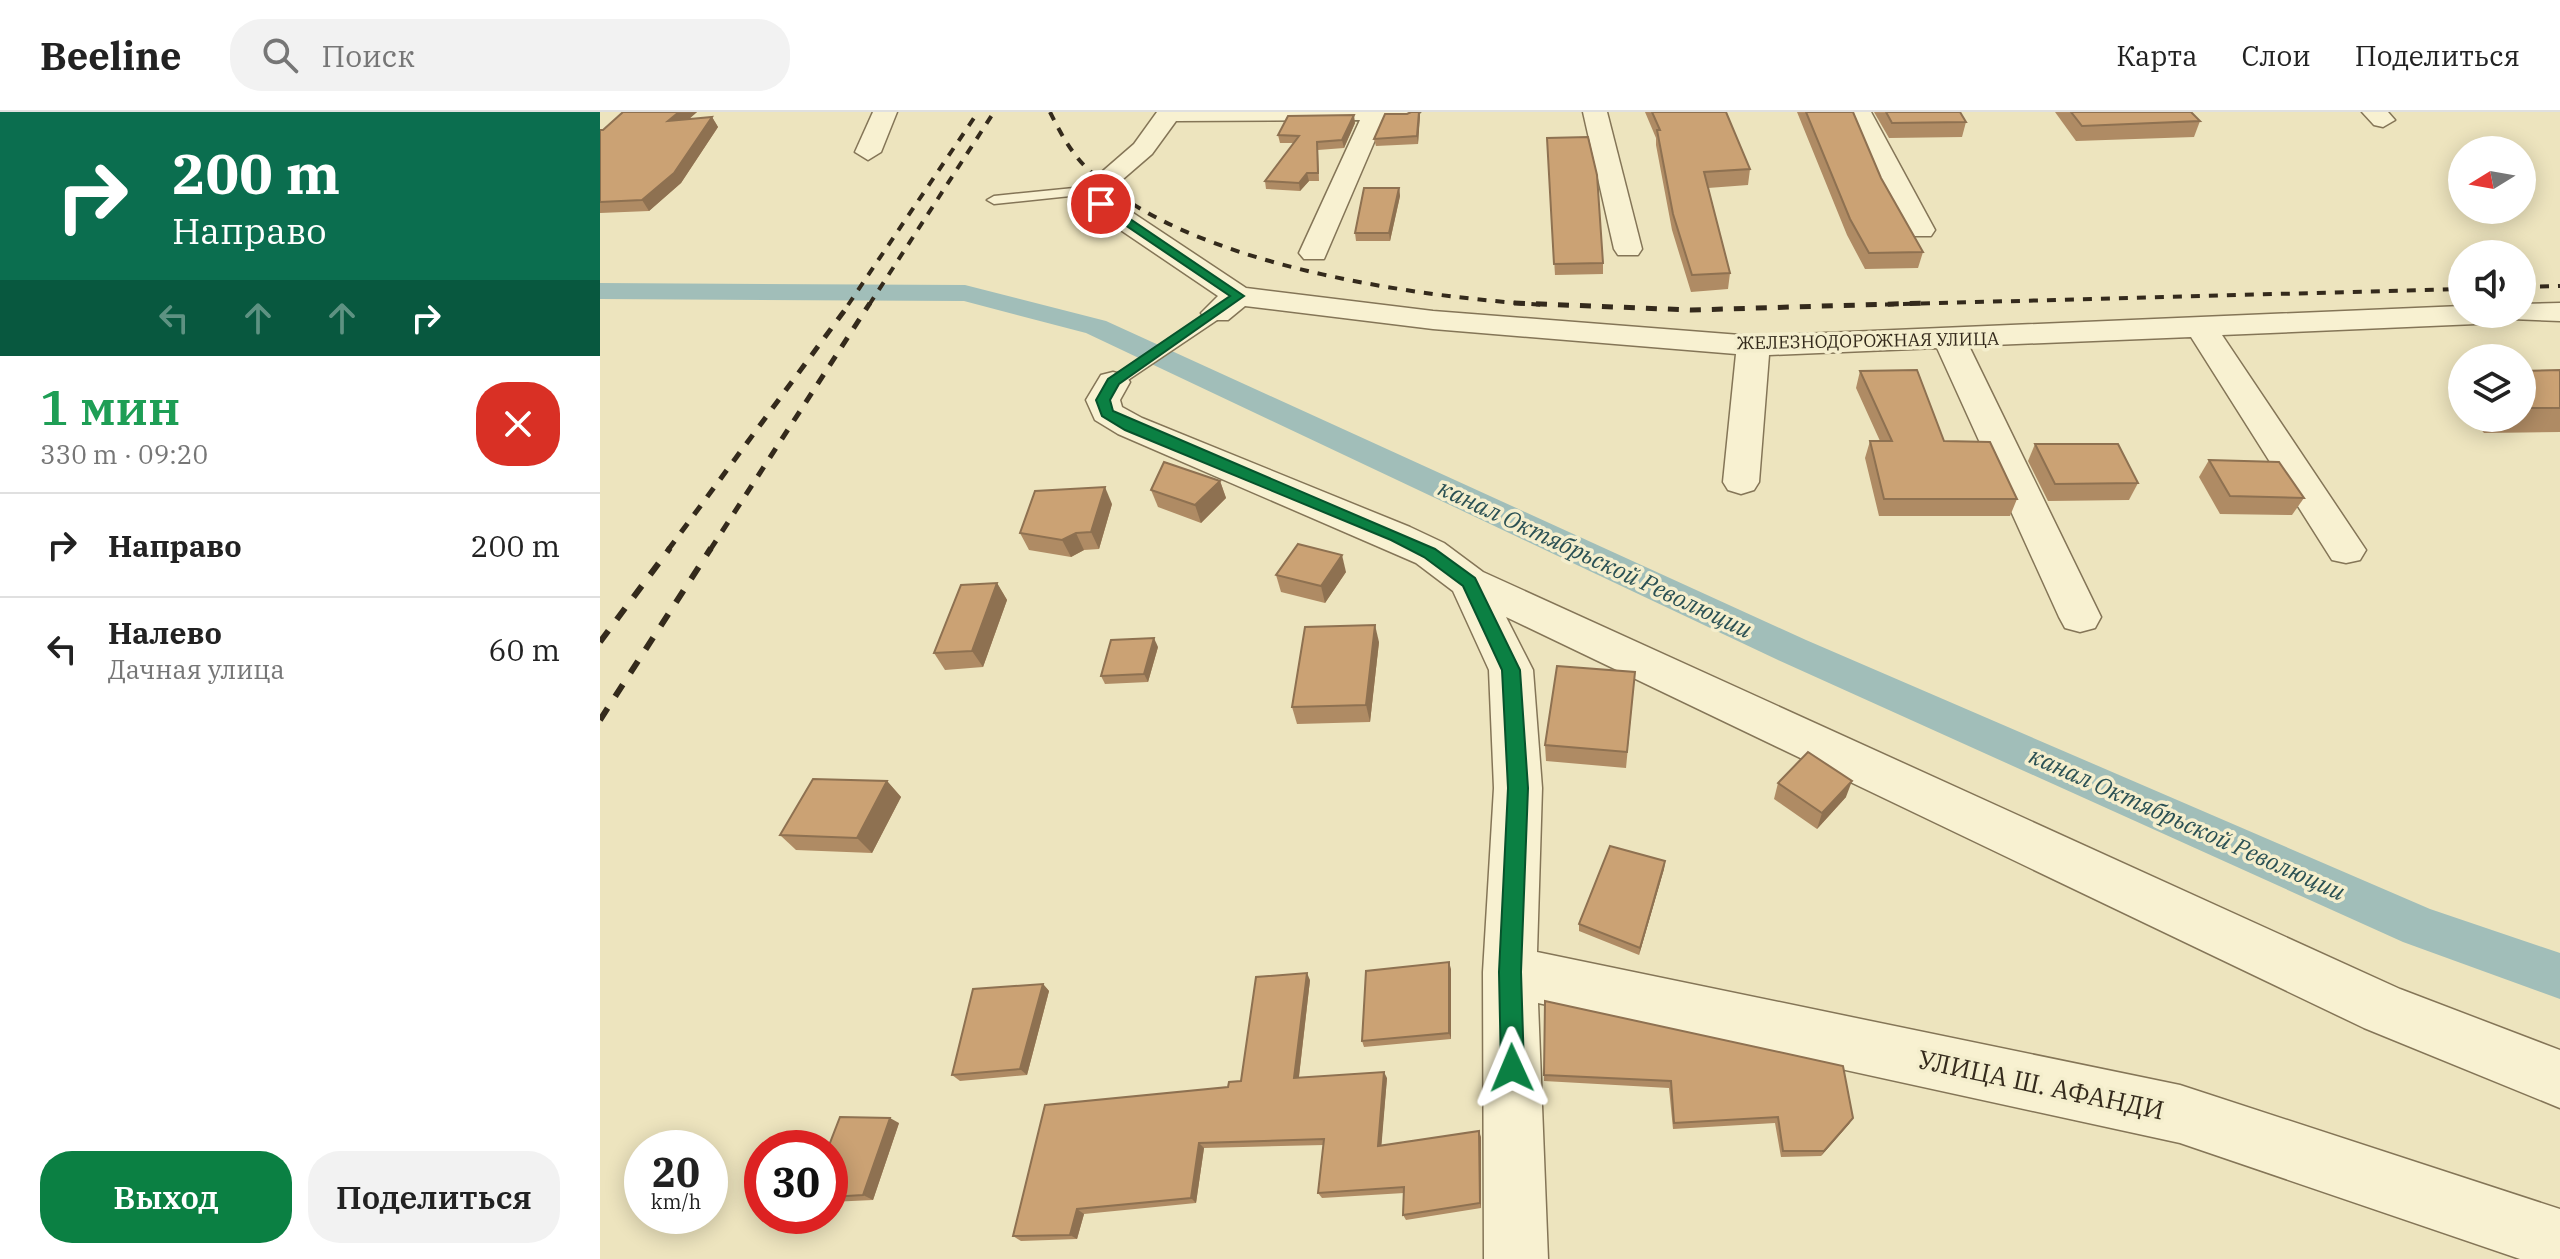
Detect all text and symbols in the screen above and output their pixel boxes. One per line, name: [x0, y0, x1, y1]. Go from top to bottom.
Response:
search box: [230, 19, 790, 91]
text: Beeline: [40, 31, 182, 80]
icon: search: [258, 33, 302, 77]
text: Поиск: [322, 36, 415, 75]
text: Карта: [2116, 37, 2197, 74]
text: Слои: [2241, 37, 2311, 74]
text: Поделиться: [2355, 37, 2520, 74]
north arrow: [2448, 136, 2536, 224]
map controls: [2448, 136, 2536, 432]
text: 200 m: [172, 137, 340, 209]
icon: right: [40, 144, 144, 248]
pin: [1067, 170, 1135, 238]
icon: arrive: [1079, 182, 1123, 226]
text: Направо: [172, 207, 327, 254]
button: sound: [2448, 240, 2536, 328]
icon: left: [152, 296, 196, 340]
icon: ahead: [236, 296, 280, 340]
icon: ahead: [320, 296, 364, 340]
icon: right: [404, 296, 448, 340]
street label: ЖЕЛЕЗНОДОРОЖНАЯ УЛИЦА: [1736, 327, 2000, 354]
button: layers: [2448, 344, 2536, 432]
text: 1 мин: [40, 376, 180, 438]
button: close: [476, 382, 560, 466]
text: 330 m · 09:20: [40, 437, 208, 471]
water label: канал Октябрьской Революции: [1433, 471, 1758, 645]
icon: right: [40, 523, 84, 567]
text: Направо: [108, 526, 242, 565]
text: 200 m: [470, 526, 560, 565]
text: Налево: [108, 613, 222, 652]
icon: left: [40, 627, 84, 671]
text: 60 m: [488, 630, 560, 669]
text: Дачная улица: [108, 652, 285, 686]
water label: канал Октябрьской Революции: [2024, 739, 2351, 908]
position arrow: [1470, 1026, 1554, 1110]
street label: УЛИЦА Ш. АФАНДИ: [1915, 1041, 2167, 1127]
speed limit sign: 30: [744, 1130, 848, 1234]
text: 20: [652, 1146, 700, 1198]
button: Выход: [40, 1151, 292, 1243]
button: Поделиться: [308, 1151, 560, 1243]
text: km/h: [651, 1188, 701, 1215]

